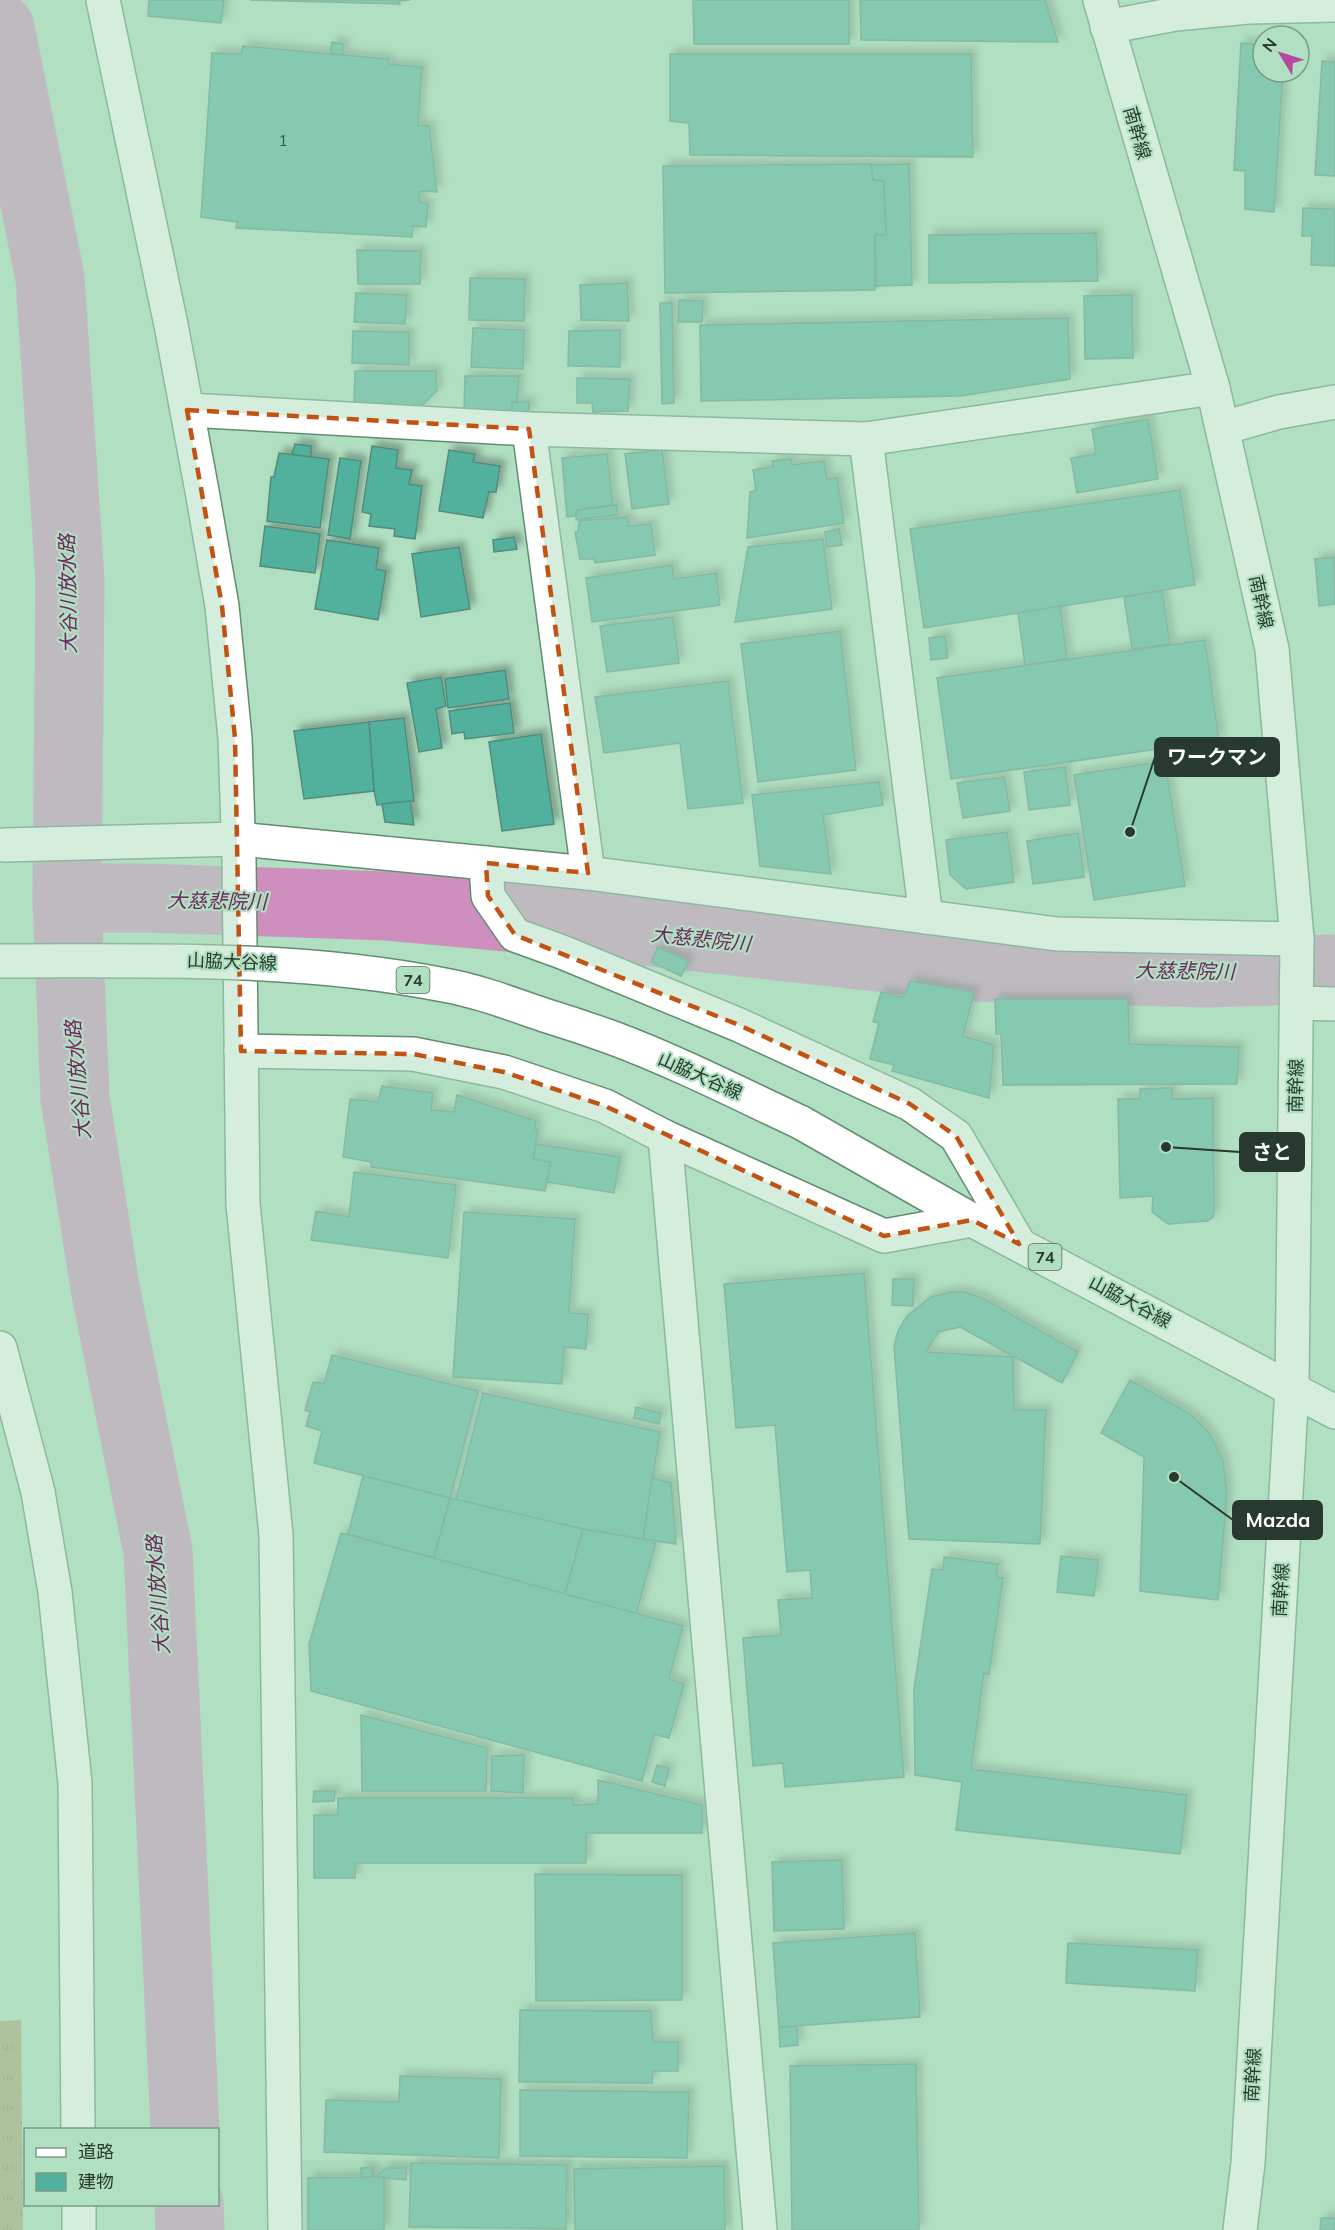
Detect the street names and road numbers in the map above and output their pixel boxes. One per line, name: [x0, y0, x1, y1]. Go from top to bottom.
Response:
street label: 南幹線: [1119, 104, 1156, 162]
street label: 南幹線: [1245, 573, 1278, 631]
street label: 山脇大谷線: [187, 948, 277, 975]
road number: 74: [396, 967, 430, 993]
street label: 山脇大谷線: [654, 1047, 746, 1104]
street label: 南幹線: [1284, 1059, 1307, 1113]
road number: 74: [1028, 1244, 1062, 1270]
street label: 山脇大谷線: [1085, 1270, 1175, 1333]
street label: 南幹線: [1268, 1562, 1293, 1618]
street label: 南幹線: [1240, 2047, 1265, 2103]

